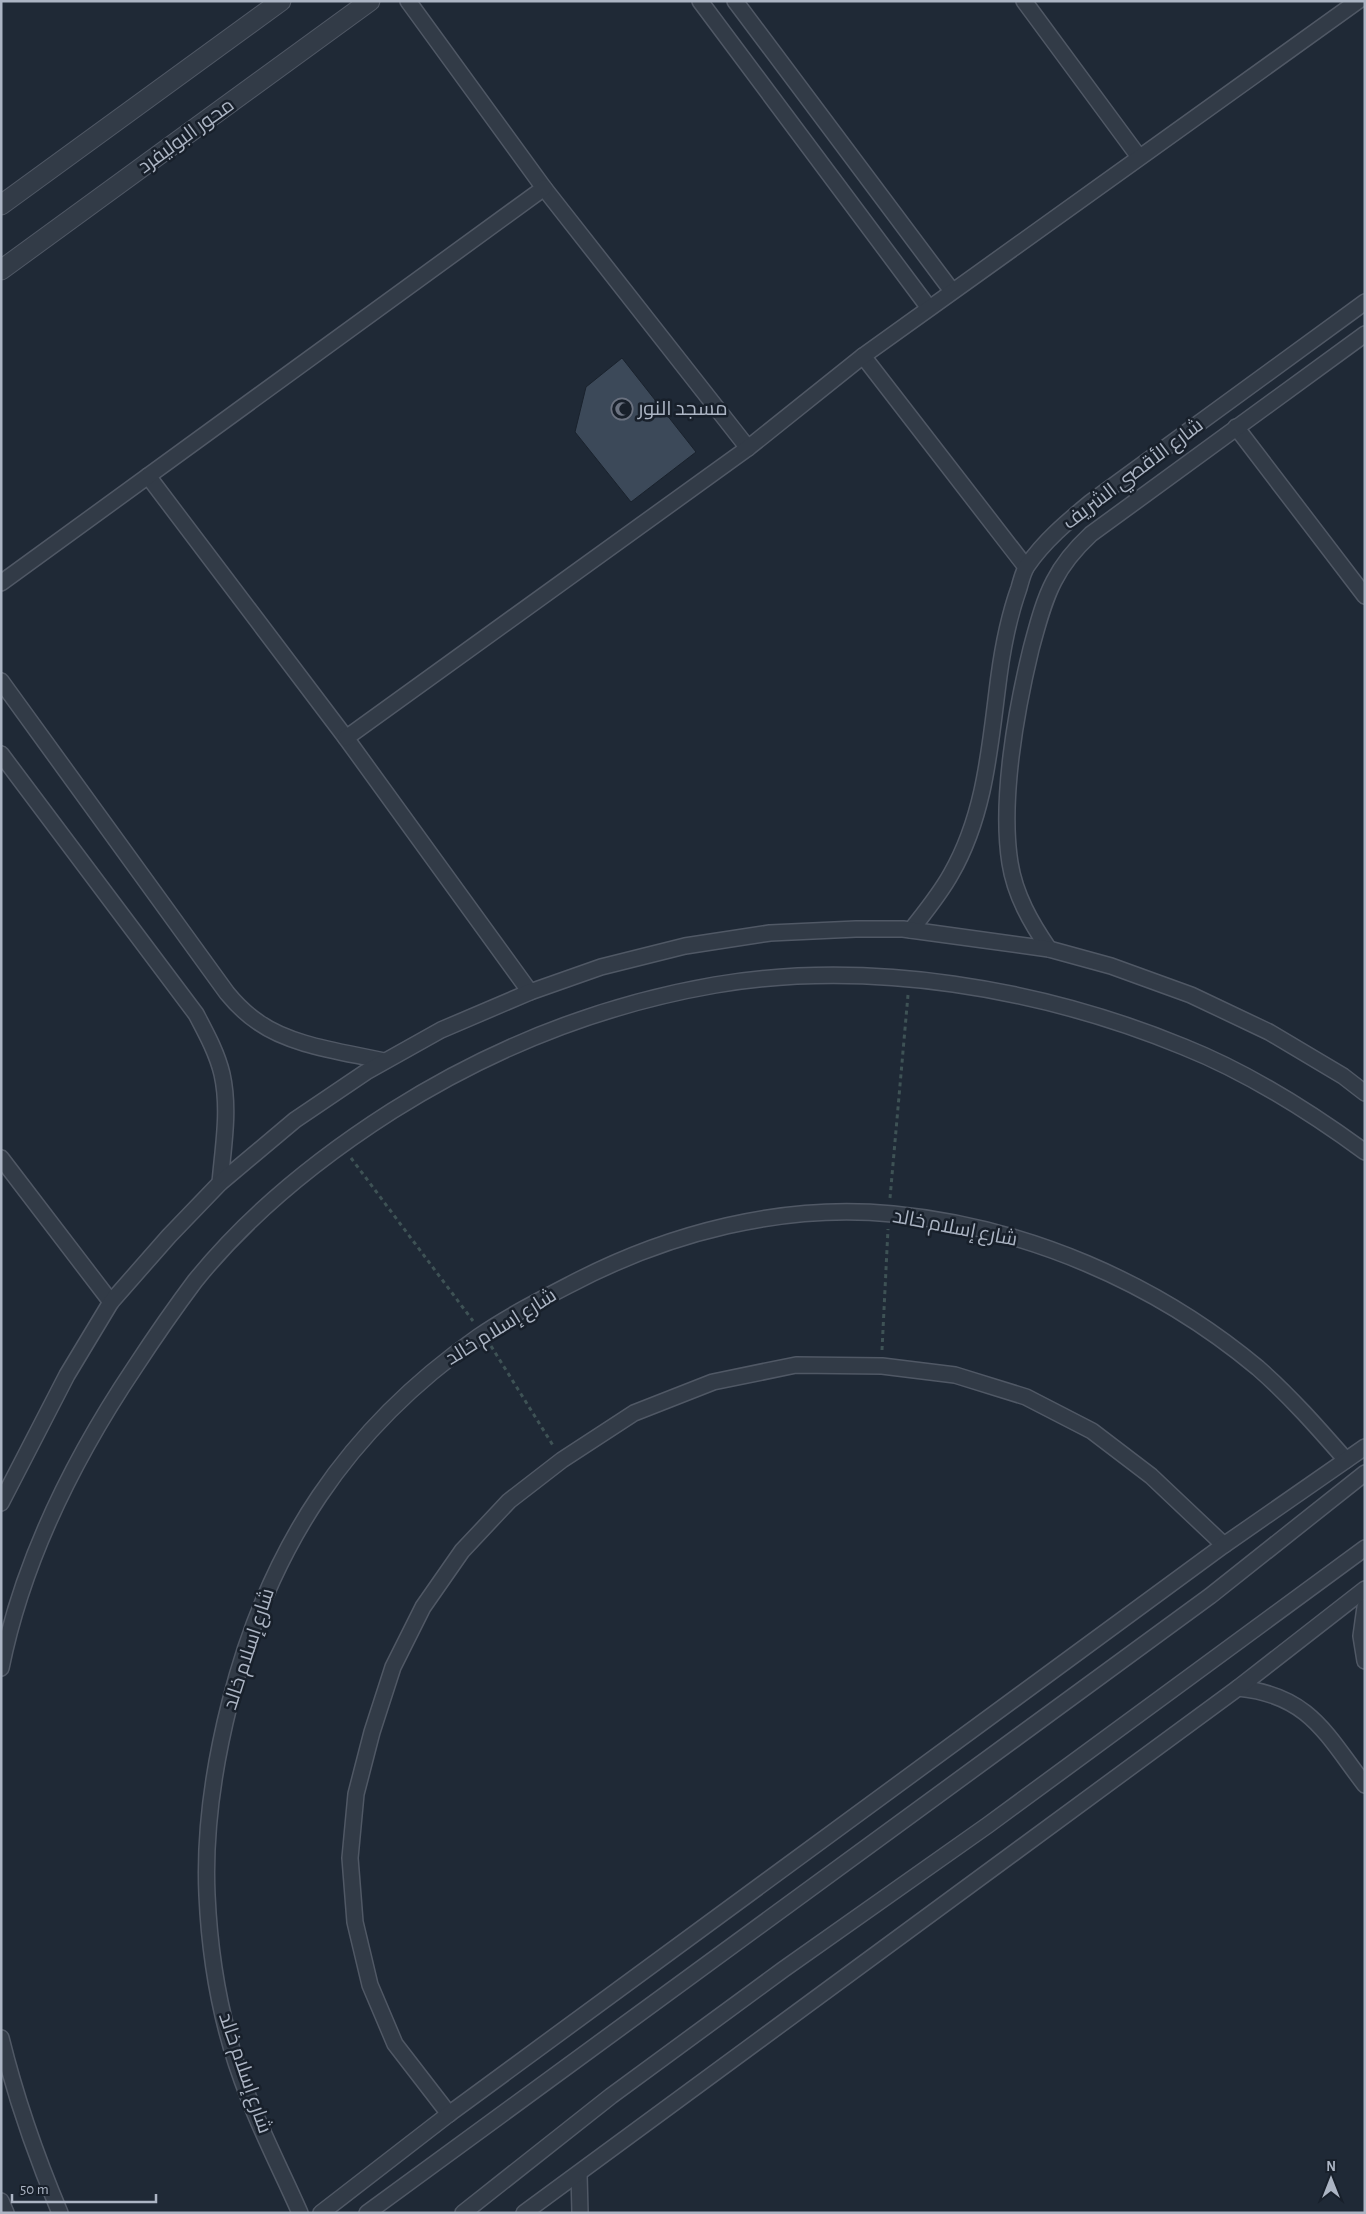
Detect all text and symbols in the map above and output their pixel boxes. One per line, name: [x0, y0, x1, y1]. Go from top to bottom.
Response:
street label: محور البوليفرد: [134, 95, 238, 178]
mosque icon: مسجد النور: [610, 397, 634, 421]
place label: مسجد النور: [637, 399, 728, 420]
street label: شارع الأقصي الشريف: [1059, 415, 1209, 536]
street label: شارع إسلام خالد: [890, 1206, 1019, 1253]
street label: شارع إسلام خالد: [442, 1285, 561, 1372]
street label: شارع إسلام خالد: [220, 1586, 281, 1713]
street label: شارع إسلام خالد: [212, 2010, 275, 2137]
north arrow: [1306, 2154, 1356, 2204]
text: N: [1326, 2160, 1336, 2174]
scale bar: [12, 2172, 156, 2204]
text: 50 m: [20, 2182, 49, 2197]

